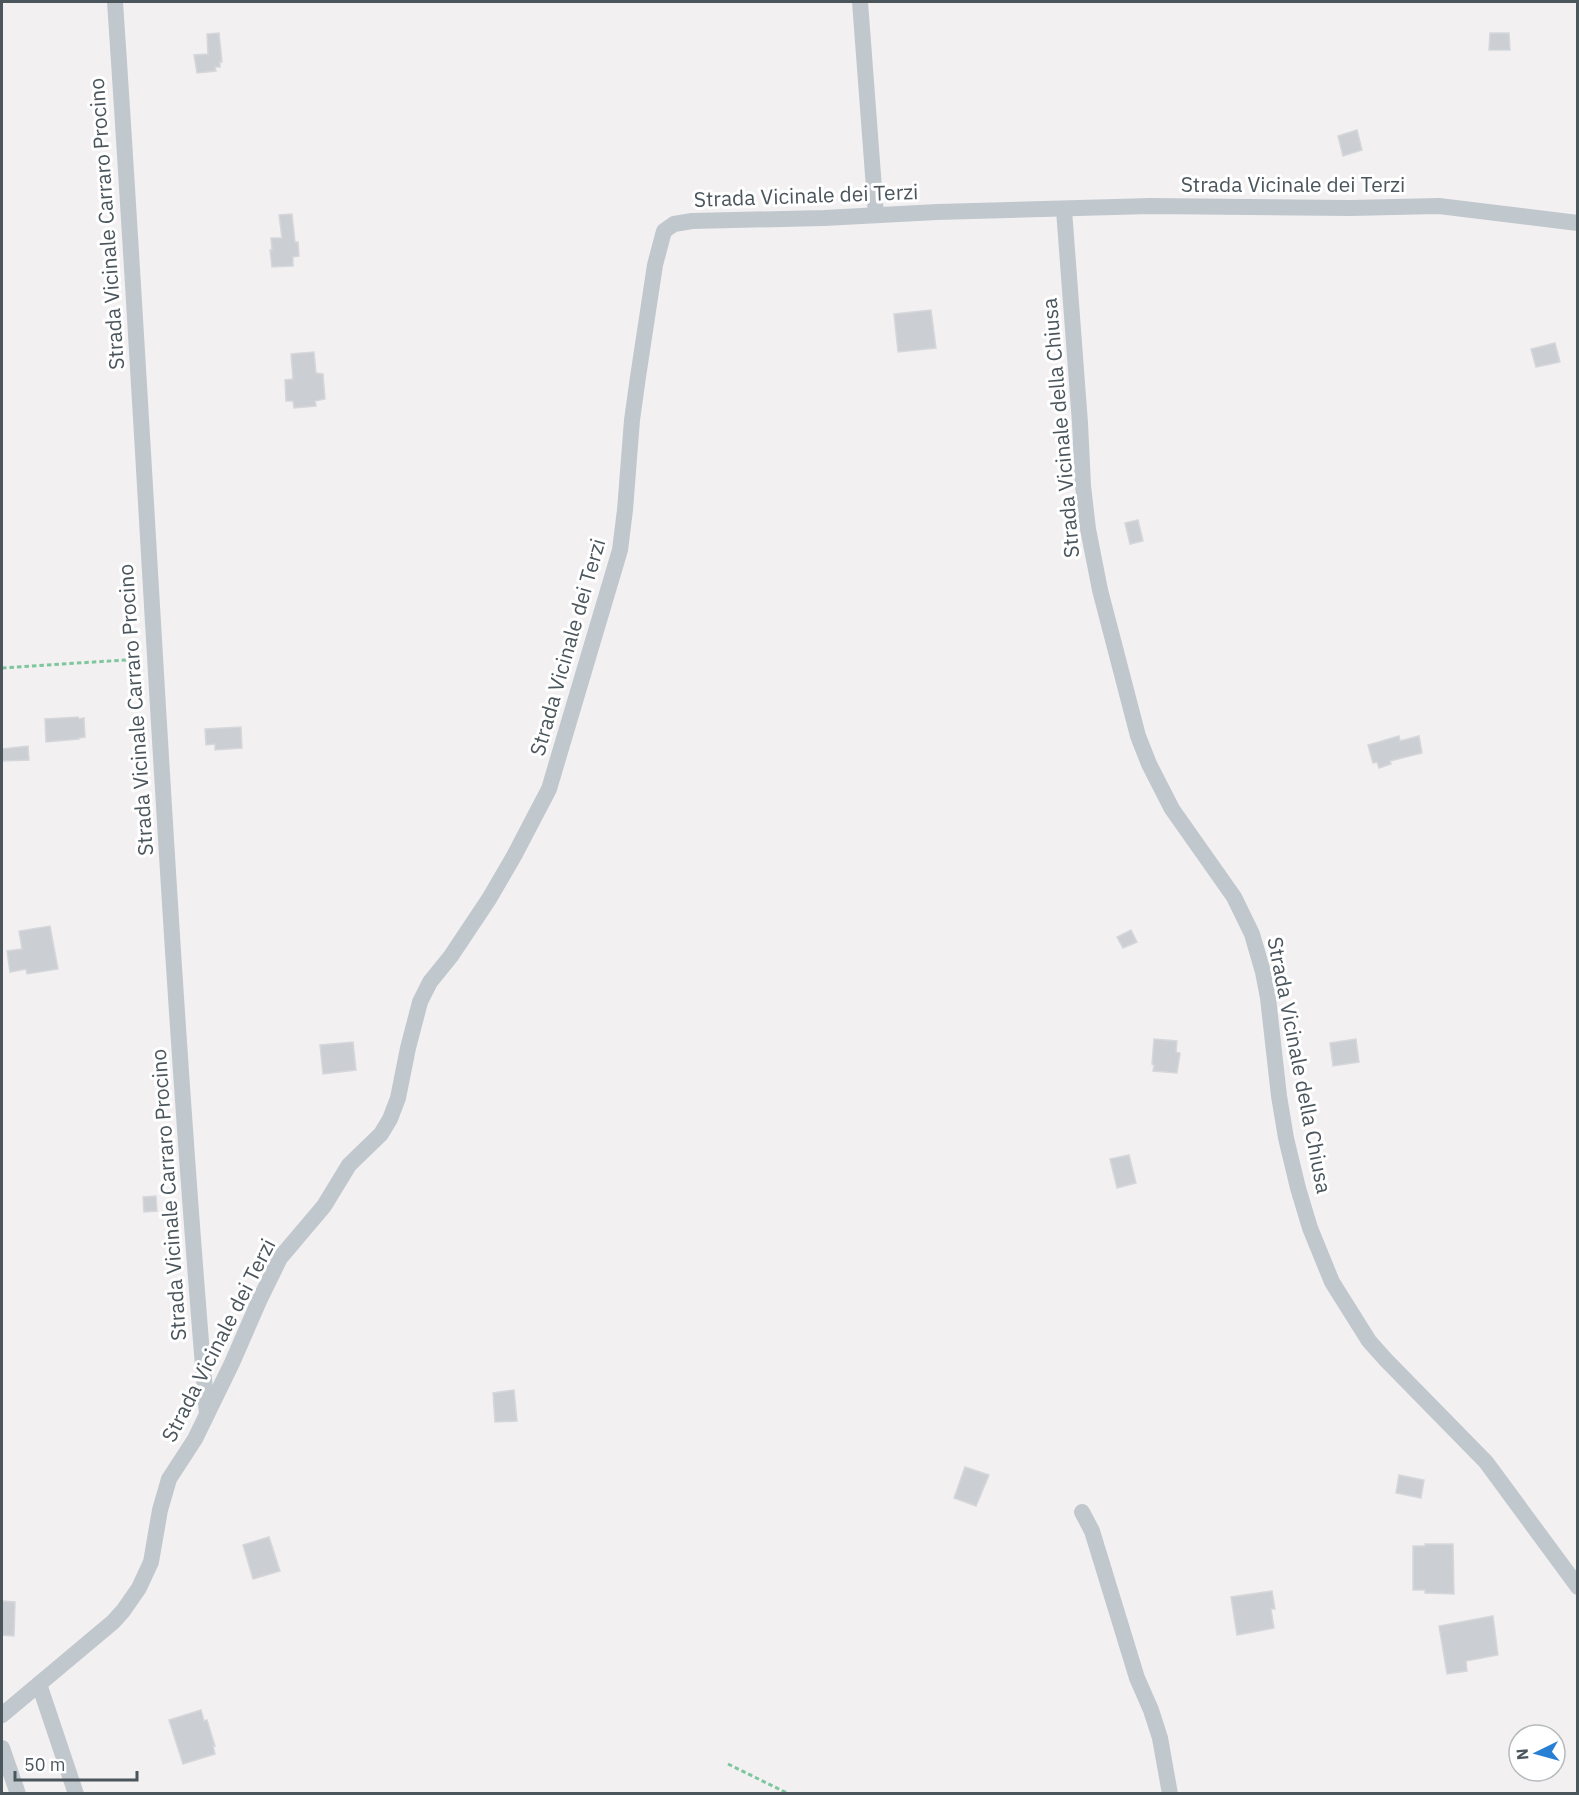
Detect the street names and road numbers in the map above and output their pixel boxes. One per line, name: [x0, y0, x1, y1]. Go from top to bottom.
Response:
street label: Strada Vicinale Carraro Procino: [82, 77, 130, 371]
street label: Strada Vicinale dei Terzi: [1181, 170, 1405, 198]
street label: Strada Vicinale dei Terzi: [693, 177, 919, 213]
street label: Strada Vicinale della Chiusa: [1035, 297, 1085, 559]
street label: Strada Vicinale dei Terzi: [523, 535, 611, 759]
street label: Strada Vicinale Carraro Procino: [111, 563, 159, 857]
street label: Strada Vicinale della Chiusa: [1261, 934, 1339, 1196]
street label: Strada Vicinale Carraro Procino: [144, 1048, 192, 1342]
street label: Strada Vicinale dei Terzi: [155, 1234, 281, 1446]

